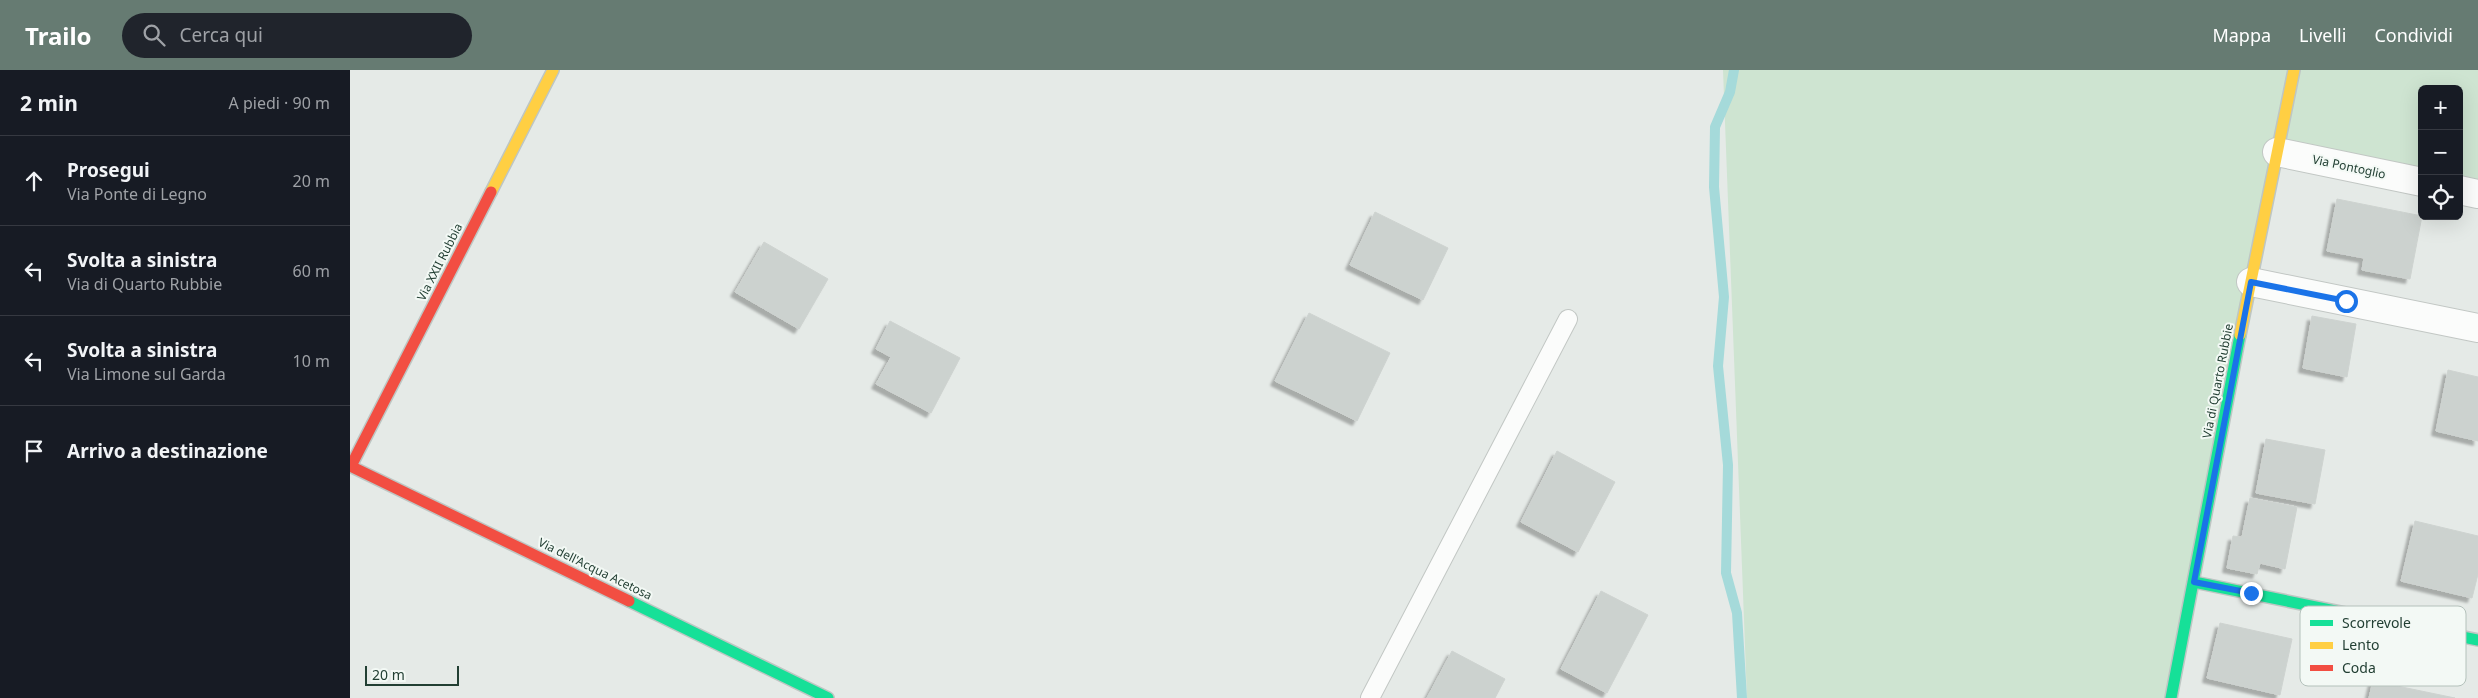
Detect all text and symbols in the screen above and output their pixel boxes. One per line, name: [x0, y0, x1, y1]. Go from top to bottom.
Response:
search box: [122, 13, 472, 58]
text: Trailo: [25, 19, 92, 52]
icon: search: [140, 21, 168, 49]
text: Cerca qui: [180, 22, 263, 48]
text: Mappa: [2212, 23, 2271, 47]
text: Livelli: [2299, 23, 2346, 47]
text: Condividi: [2374, 23, 2453, 47]
map controls: [2418, 85, 2463, 220]
button: +: [2418, 85, 2463, 130]
text: 2 min: [20, 89, 78, 117]
text: A piedi · 90 m: [229, 92, 330, 114]
button: −: [2418, 130, 2463, 175]
street label: Via Pontoglio: [2311, 150, 2387, 183]
text: Prosegui: [67, 157, 150, 183]
icon: ahead: [20, 167, 48, 195]
text: 20 m: [293, 170, 330, 192]
button: locate: [2418, 175, 2463, 220]
text: Via Ponte di Legno: [67, 183, 207, 205]
street label: Via XXII Rubbia: [413, 220, 466, 303]
text: Svolta a sinistra: [67, 247, 217, 273]
icon: left: [20, 257, 48, 285]
text: 60 m: [293, 260, 330, 282]
text: Via di Quarto Rubbie: [67, 273, 222, 295]
route start: [2335, 290, 2358, 313]
street label: Via di Quarto Rubbie: [2198, 322, 2237, 440]
text: Svolta a sinistra: [67, 337, 217, 363]
icon: left: [20, 347, 48, 375]
text: 10 m: [293, 350, 330, 372]
text: Via Limone sul Garda: [67, 363, 226, 385]
icon: arrive: [20, 437, 48, 465]
text: Arrivo a destinazione: [67, 438, 268, 464]
street label: Via dell'Acqua Acetosa: [535, 534, 655, 604]
route end: [2240, 582, 2263, 605]
legend: [2300, 606, 2466, 686]
text: Scorrevole: [2342, 613, 2411, 632]
text: Lento: [2342, 635, 2379, 654]
text: Coda: [2342, 658, 2376, 677]
scale bar: [365, 663, 459, 686]
text: 20 m: [372, 665, 405, 684]

